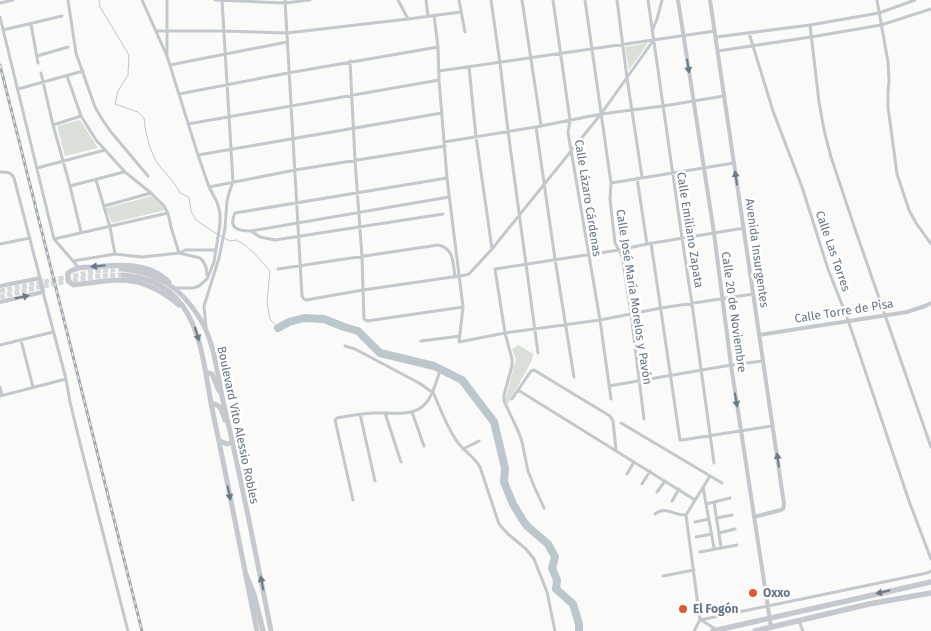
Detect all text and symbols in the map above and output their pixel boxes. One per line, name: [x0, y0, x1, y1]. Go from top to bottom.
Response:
one-way arrow: [684, 58, 692, 74]
street label: Calle Lázaro Cárdenas: [572, 138, 604, 258]
one-way arrow: [732, 170, 740, 186]
street label: Calle Emiliano Zapata: [674, 171, 706, 289]
street label: Avenida Insurgentes: [742, 198, 772, 309]
street label: Calle José María Morelos y Pavón: [613, 208, 655, 386]
street label: Calle Las Torres: [813, 209, 853, 294]
street label: Calle 20 de Noviembre: [719, 251, 749, 373]
one-way arrow: [89, 262, 105, 270]
one-way arrow: [14, 293, 29, 301]
street label: Calle Torre de Pisa: [793, 296, 895, 326]
one-way arrow: [193, 327, 201, 342]
street label: Boulevard Vito Alessio Robles: [214, 345, 262, 506]
one-way arrow: [733, 392, 741, 408]
one-way arrow: [773, 452, 781, 468]
one-way arrow: [225, 485, 233, 501]
one-way arrow: [258, 576, 266, 591]
place label: Oxxo: [763, 586, 790, 600]
marker: Oxxo: [747, 587, 759, 599]
one-way arrow: [876, 588, 891, 596]
place label: El Fogón: [693, 602, 738, 616]
marker: El Fogón: [677, 603, 689, 615]

